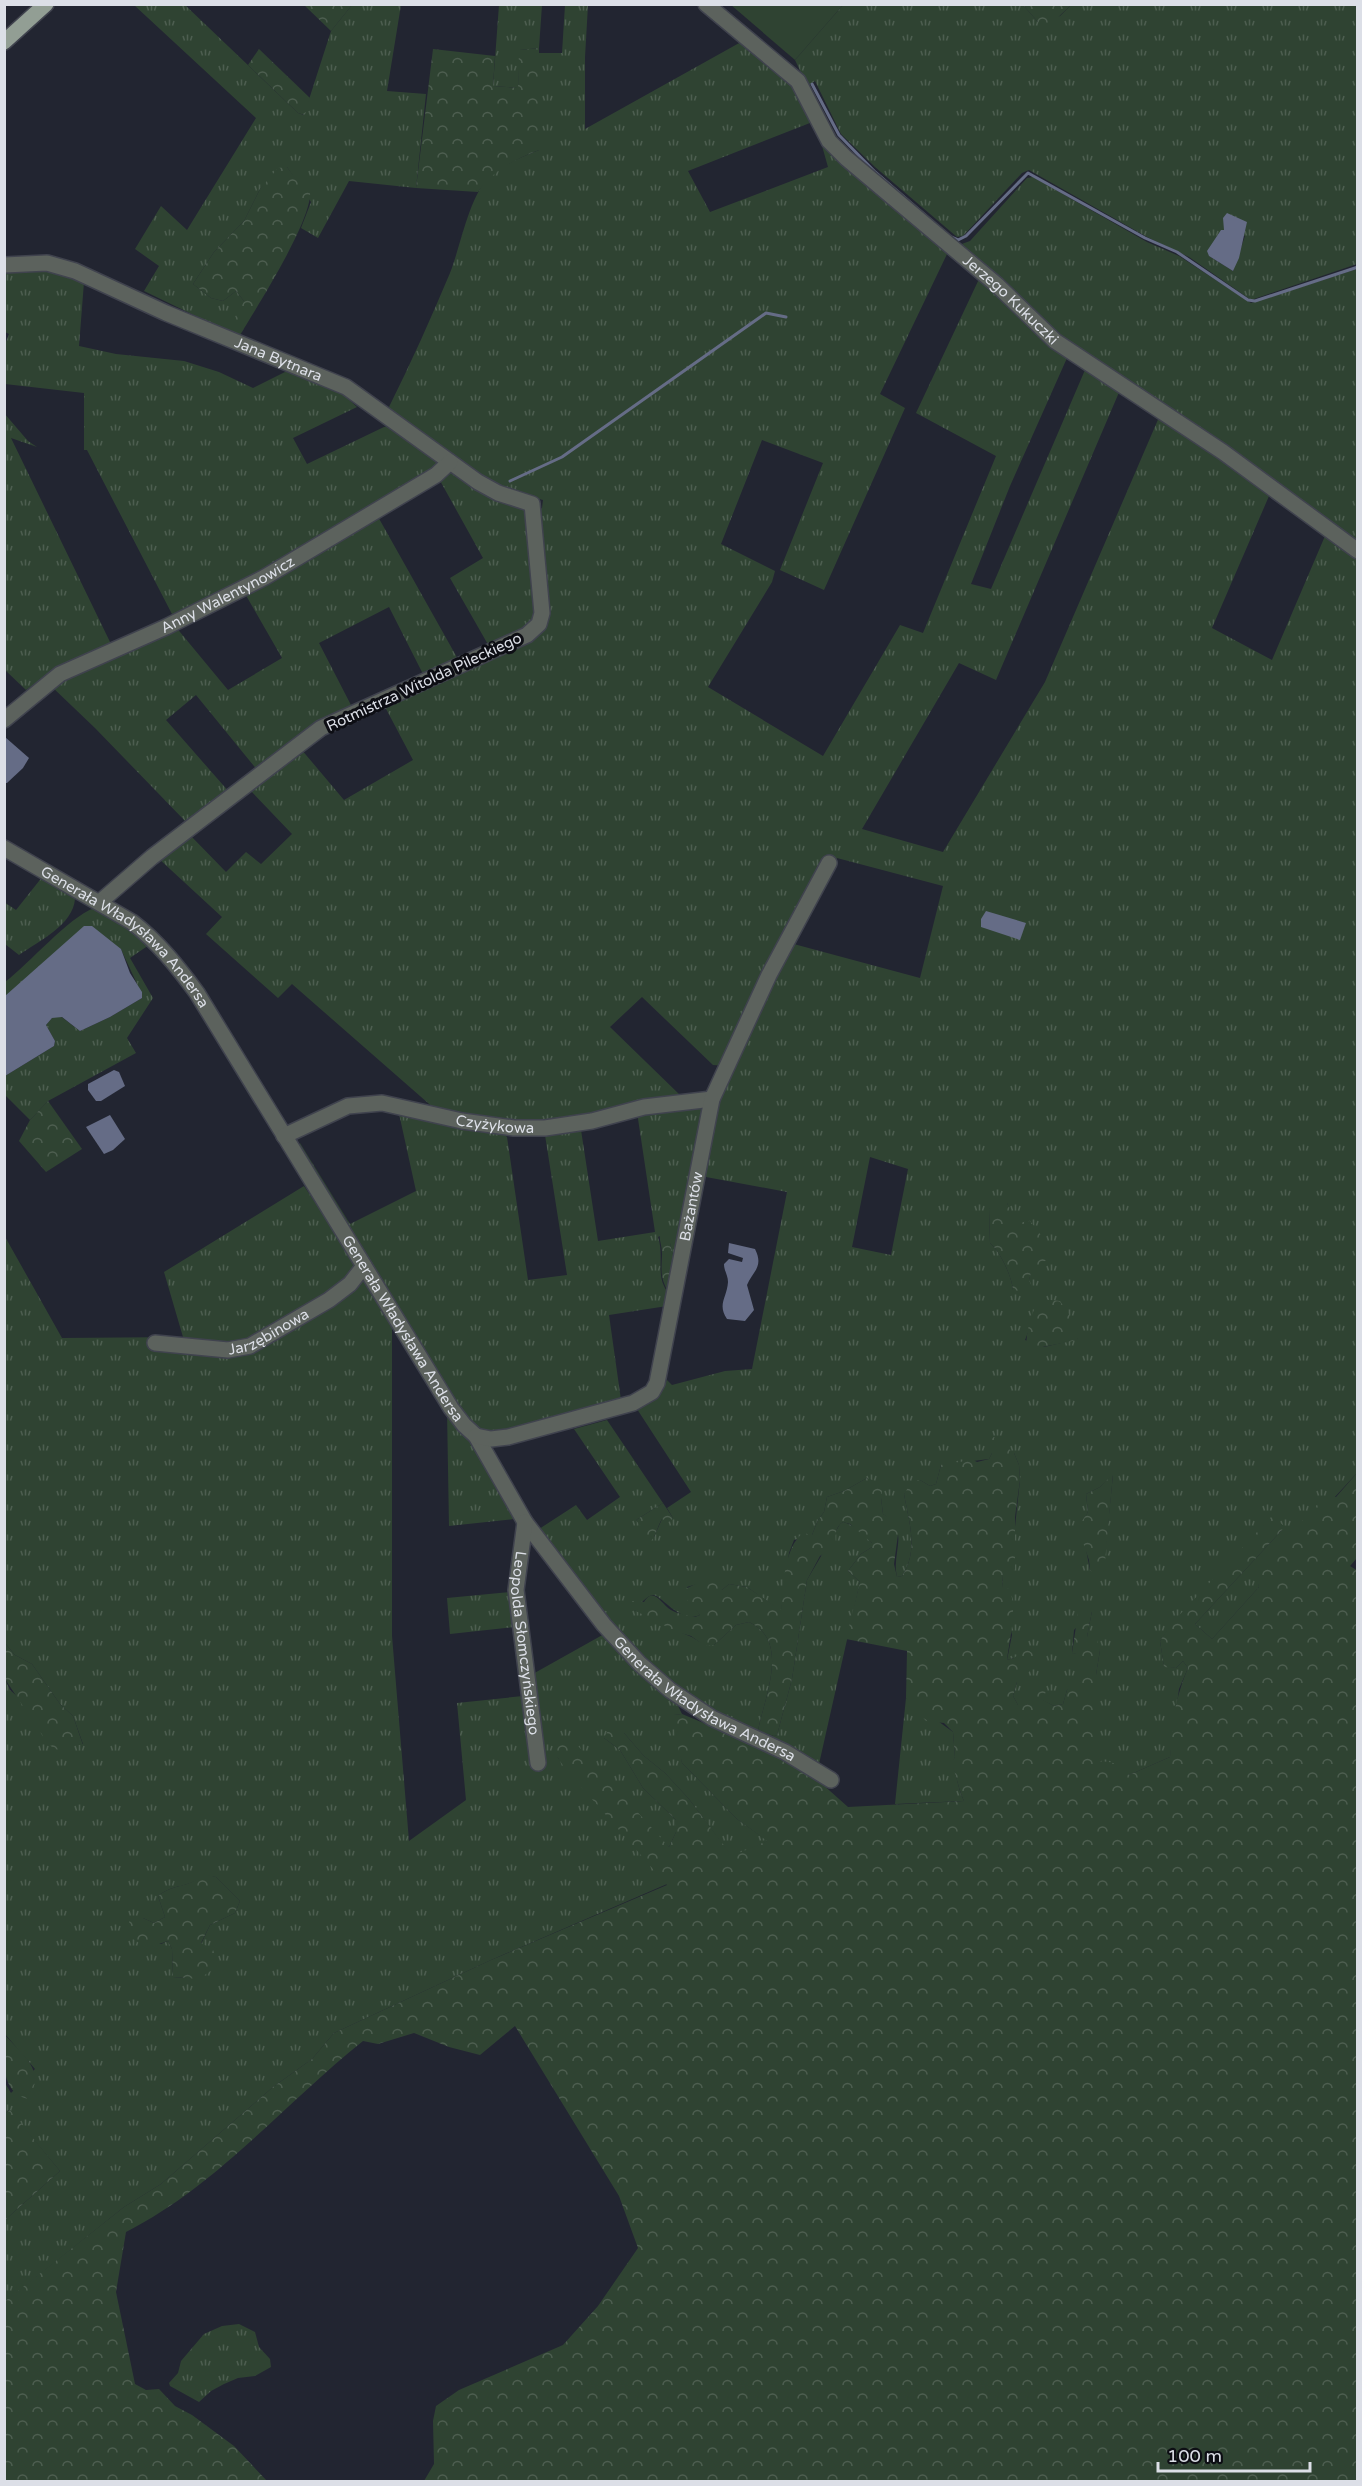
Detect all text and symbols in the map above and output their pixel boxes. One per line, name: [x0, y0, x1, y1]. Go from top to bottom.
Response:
street label: Jerzego Kukuczki: [959, 251, 1062, 348]
street label: Jana Bytnara: [232, 333, 325, 385]
street label: Anny Walentynowicz: [158, 552, 298, 637]
street label: Rotmistrza Witolda Pileckiego: [324, 629, 524, 735]
street label: Generała Władysława Andersa: [38, 862, 213, 1011]
street label: Czyżykowa: [454, 1111, 534, 1137]
street label: Bażantów: [676, 1170, 707, 1243]
street label: Generała Władysława Andersa: [338, 1232, 467, 1425]
street label: Jarzębinowa: [227, 1305, 312, 1359]
street label: Leopolda Słomczyńskiego: [507, 1550, 543, 1736]
street label: Generała Władysława Andersa: [610, 1632, 799, 1765]
scale bar: [1158, 2435, 1310, 2473]
text: 100 m: [1167, 2445, 1222, 2467]

